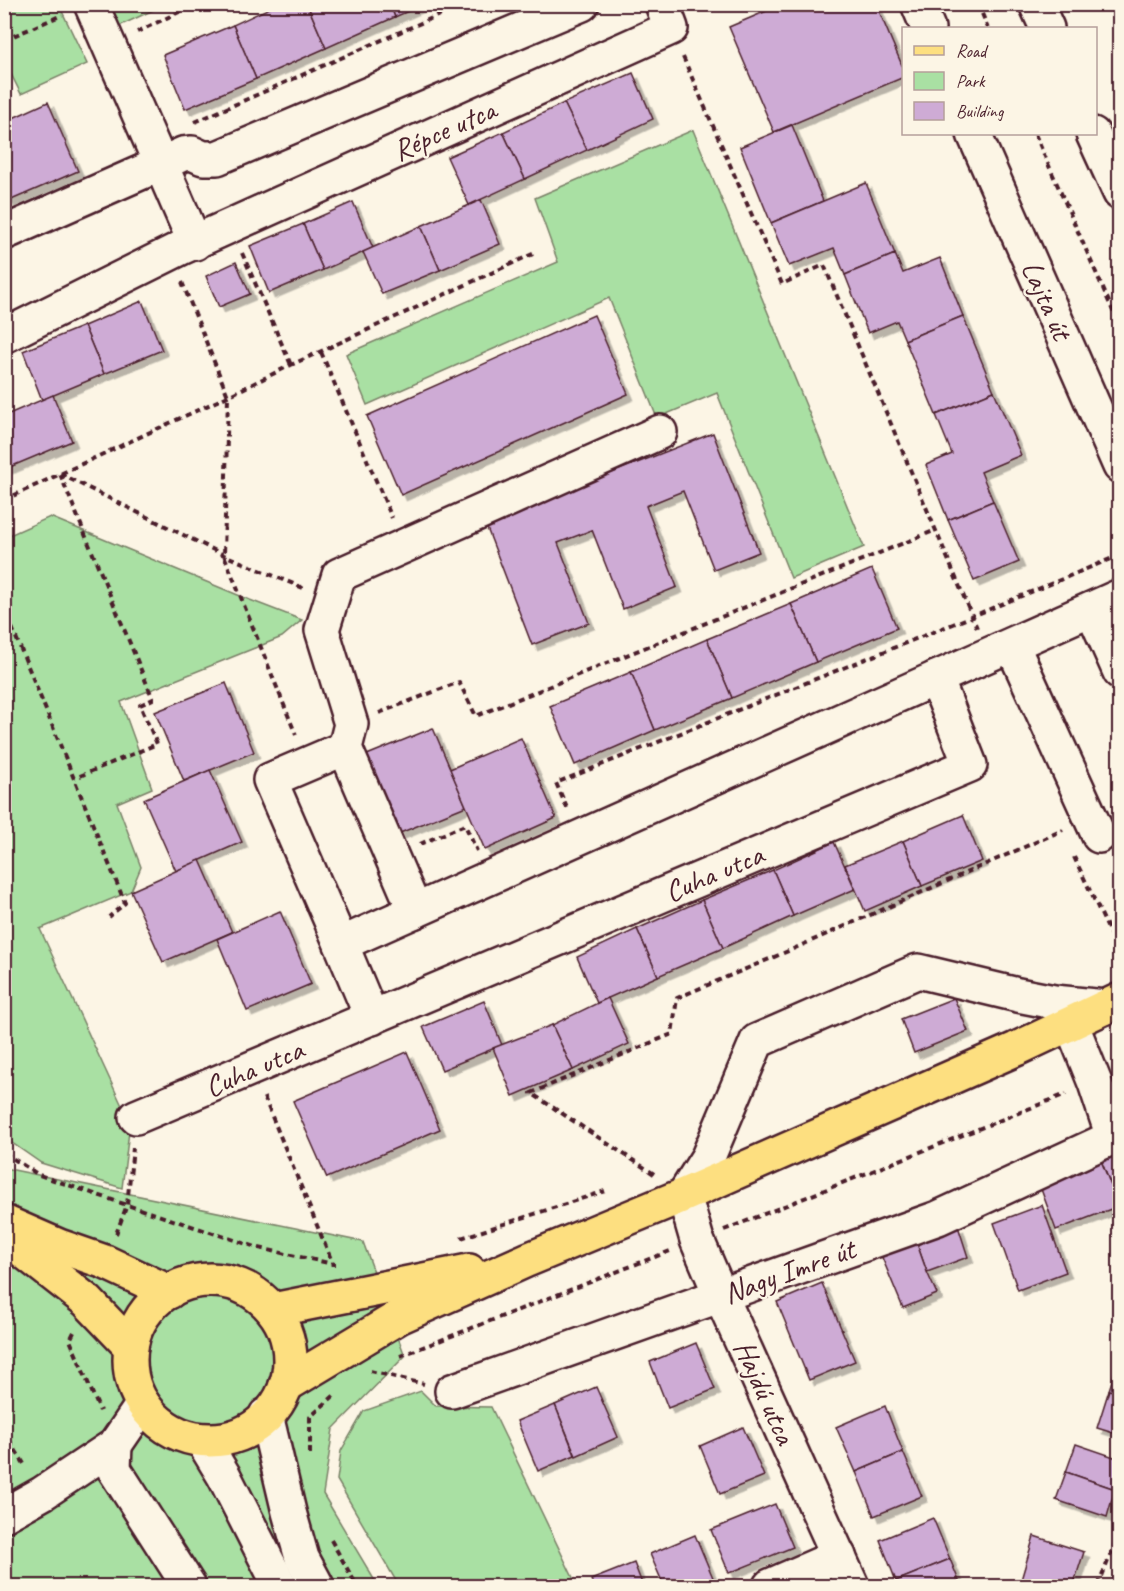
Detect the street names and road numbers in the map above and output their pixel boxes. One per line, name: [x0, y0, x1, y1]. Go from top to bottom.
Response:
street label: Répce utca: [387, 89, 504, 169]
street label: Lajta út: [1013, 255, 1082, 348]
street label: Cuha utca: [659, 835, 771, 911]
street label: Cuha utca: [199, 1030, 311, 1106]
street label: Nagy Imre út: [718, 1229, 863, 1312]
street label: Hajdú utca: [725, 1334, 805, 1452]

